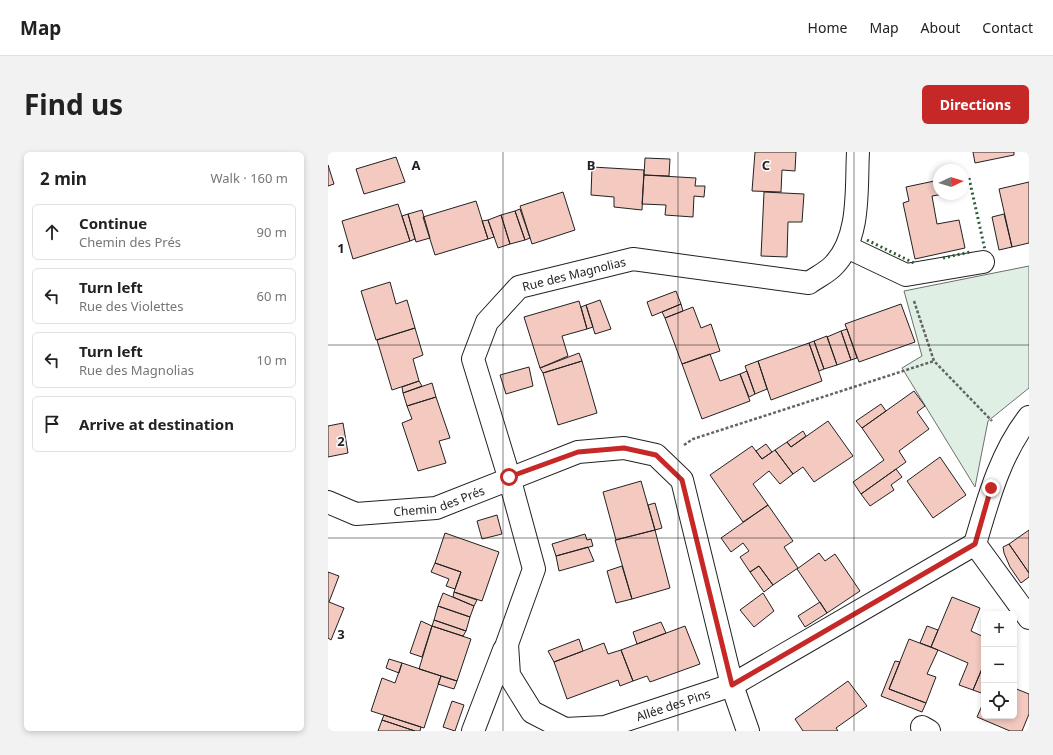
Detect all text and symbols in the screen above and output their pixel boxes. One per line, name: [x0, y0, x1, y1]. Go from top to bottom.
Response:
text: Map: [20, 15, 61, 41]
text: Home: [808, 18, 847, 37]
text: Map: [869, 18, 899, 37]
text: About: [921, 18, 960, 37]
text: Contact: [982, 18, 1033, 37]
text: Find us: [24, 85, 123, 123]
button: Directions: [922, 85, 1029, 124]
text: A: [412, 156, 421, 174]
text: B: [587, 156, 595, 174]
text: C: [762, 156, 770, 174]
north arrow: [933, 164, 969, 200]
text: 2 min: [40, 167, 87, 190]
text: Walk · 160 m: [210, 169, 288, 187]
text: Continue: [79, 213, 147, 233]
icon: ahead: [41, 221, 63, 243]
text: 90 m: [257, 223, 287, 241]
text: Chemin des Prés: [79, 233, 181, 251]
text: 1: [337, 239, 345, 257]
street label: Rue des Magnolias: [520, 253, 628, 295]
text: Turn left: [79, 277, 143, 297]
icon: left: [41, 285, 63, 307]
text: 60 m: [257, 287, 287, 305]
text: Rue des Violettes: [79, 297, 183, 315]
text: Turn left: [79, 341, 143, 361]
icon: left: [41, 349, 63, 371]
text: 10 m: [257, 351, 287, 369]
text: Rue des Magnolias: [79, 361, 194, 379]
icon: arrive: [41, 413, 63, 435]
text: Arrive at destination: [79, 414, 234, 434]
text: 2: [337, 432, 345, 450]
route start: [500, 468, 518, 486]
route end: [982, 479, 1000, 497]
street label: Chemin des Prés: [393, 481, 487, 520]
map controls: [981, 611, 1017, 719]
button: +: [981, 611, 1017, 647]
text: 3: [337, 625, 345, 643]
button: −: [981, 647, 1017, 683]
button: locate: [981, 683, 1017, 719]
street label: Allée des Pins: [634, 684, 713, 725]

